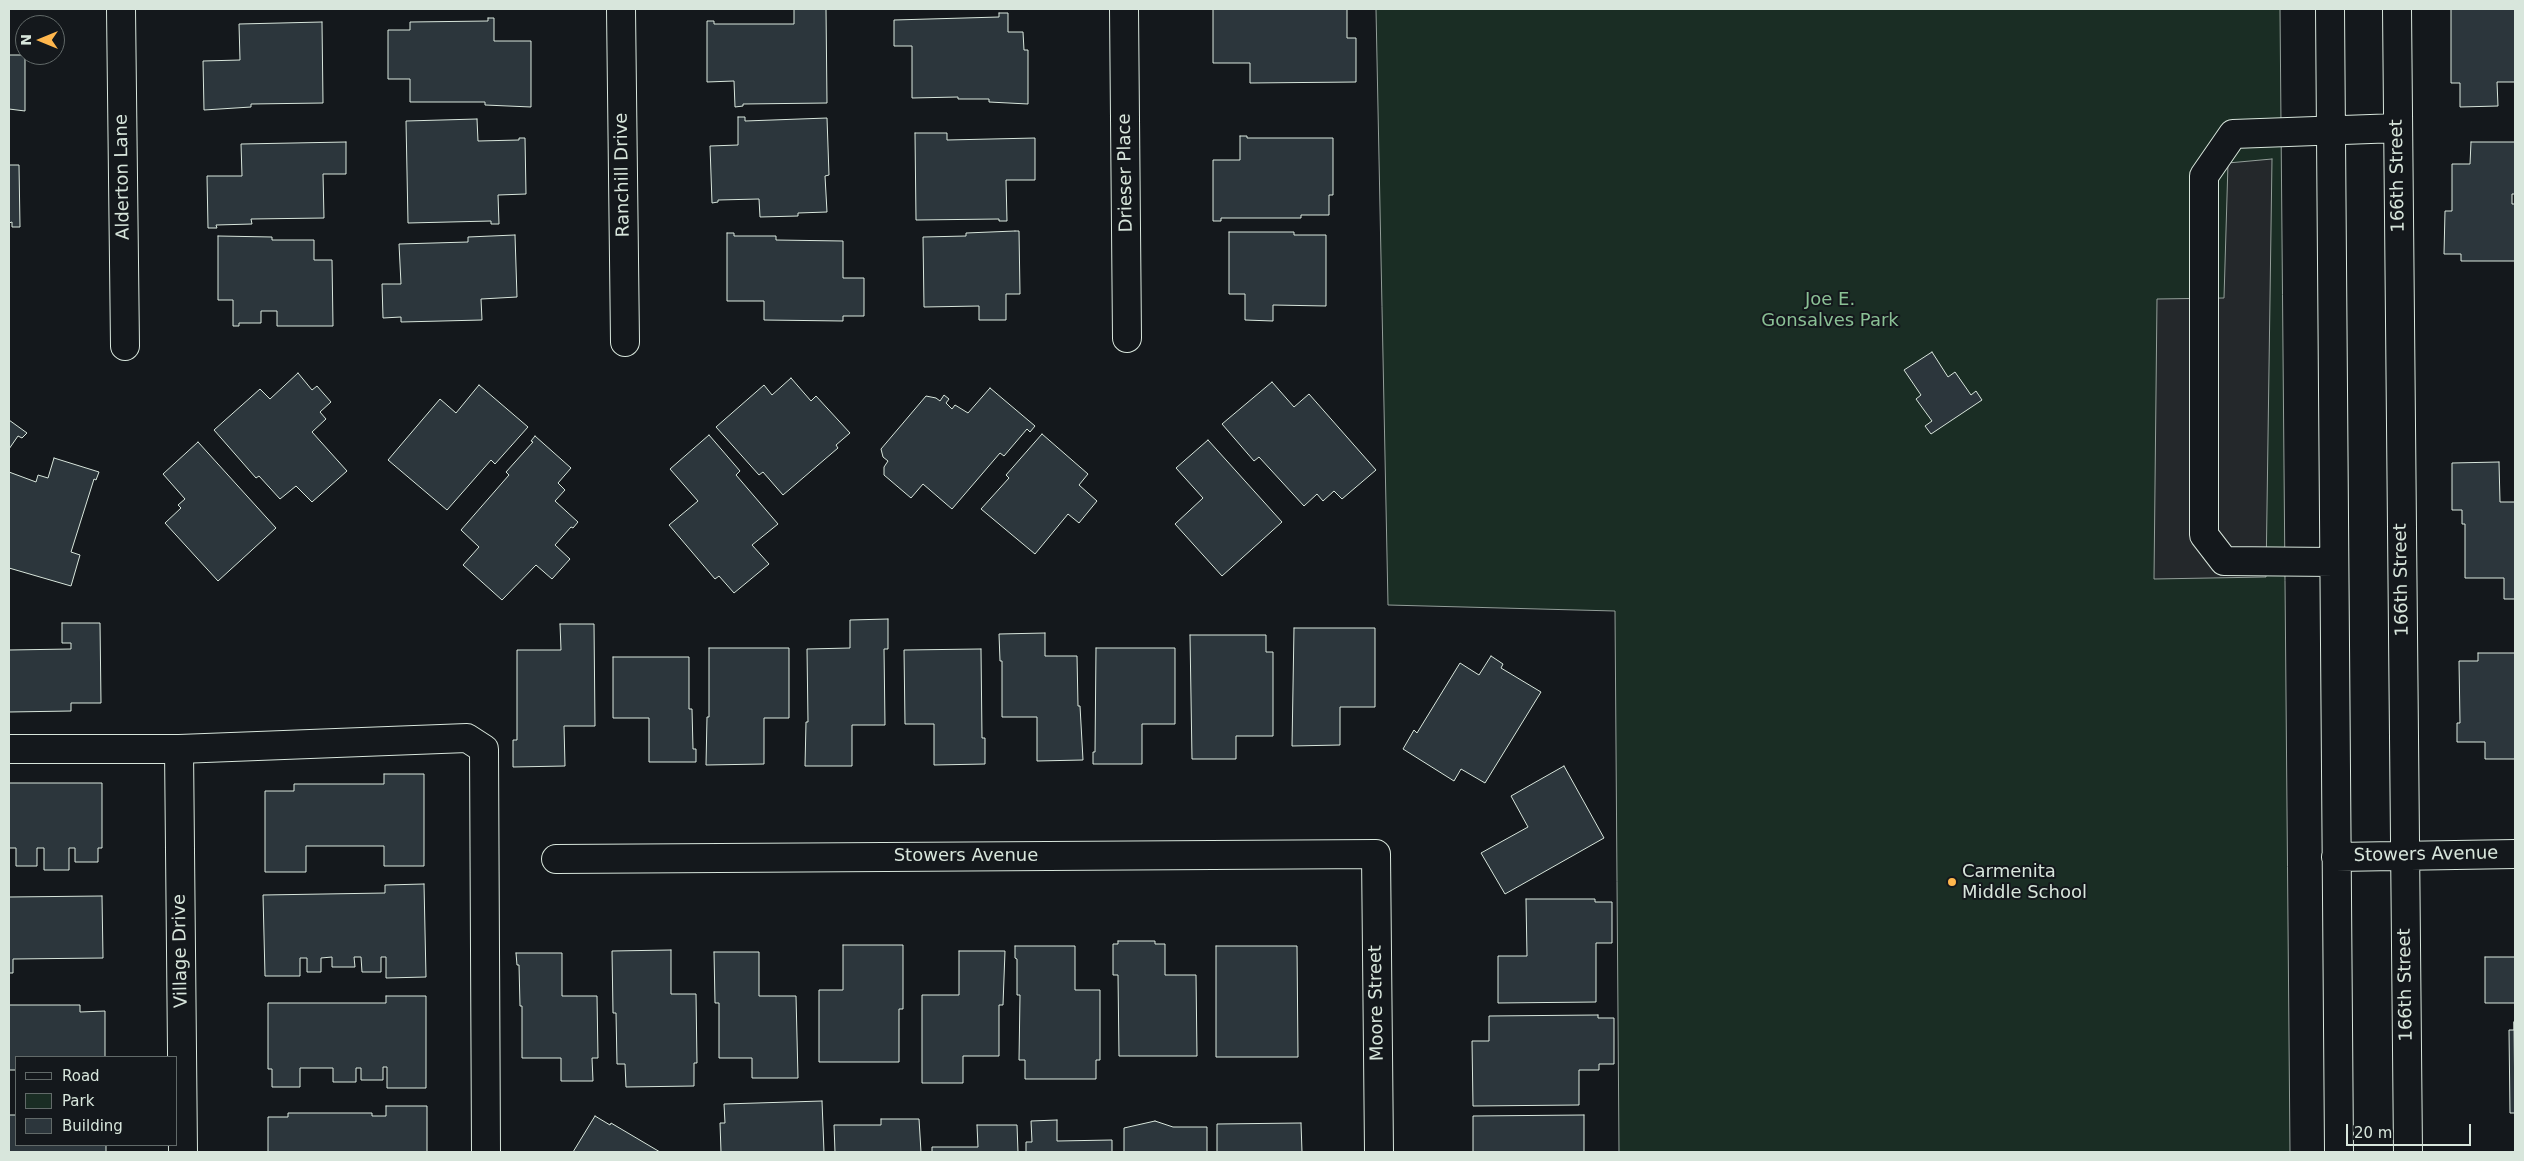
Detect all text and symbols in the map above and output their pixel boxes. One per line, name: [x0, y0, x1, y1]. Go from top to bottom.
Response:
north arrow: [15, 15, 65, 65]
text: N: [18, 34, 34, 46]
street label: Ranchill Drive: [611, 113, 635, 237]
street label: Drieser Place: [1114, 113, 1138, 233]
street label: Alderton Lane: [111, 114, 135, 240]
street label: 166th Street: [2386, 119, 2410, 233]
park label: Joe E. Gonsalves Park: [1761, 289, 1899, 332]
street label: 166th Street: [2390, 523, 2414, 637]
street label: Stowers Avenue: [2353, 843, 2499, 867]
street label: Stowers Avenue: [894, 845, 1038, 867]
place label: Carmenita Middle School: [1962, 861, 2087, 904]
marker: Carmenita Middle School: [1946, 876, 1958, 888]
street label: Village Drive: [169, 894, 193, 1008]
street label: 166th Street: [2394, 928, 2418, 1042]
street label: Moore Street: [1365, 945, 1389, 1061]
legend: [15, 1056, 178, 1146]
text: Road: [62, 1067, 100, 1085]
text: Park: [62, 1092, 94, 1110]
scale bar: [2349, 1114, 2474, 1146]
text: Building: [62, 1117, 123, 1135]
text: 20 m: [2354, 1124, 2392, 1142]

